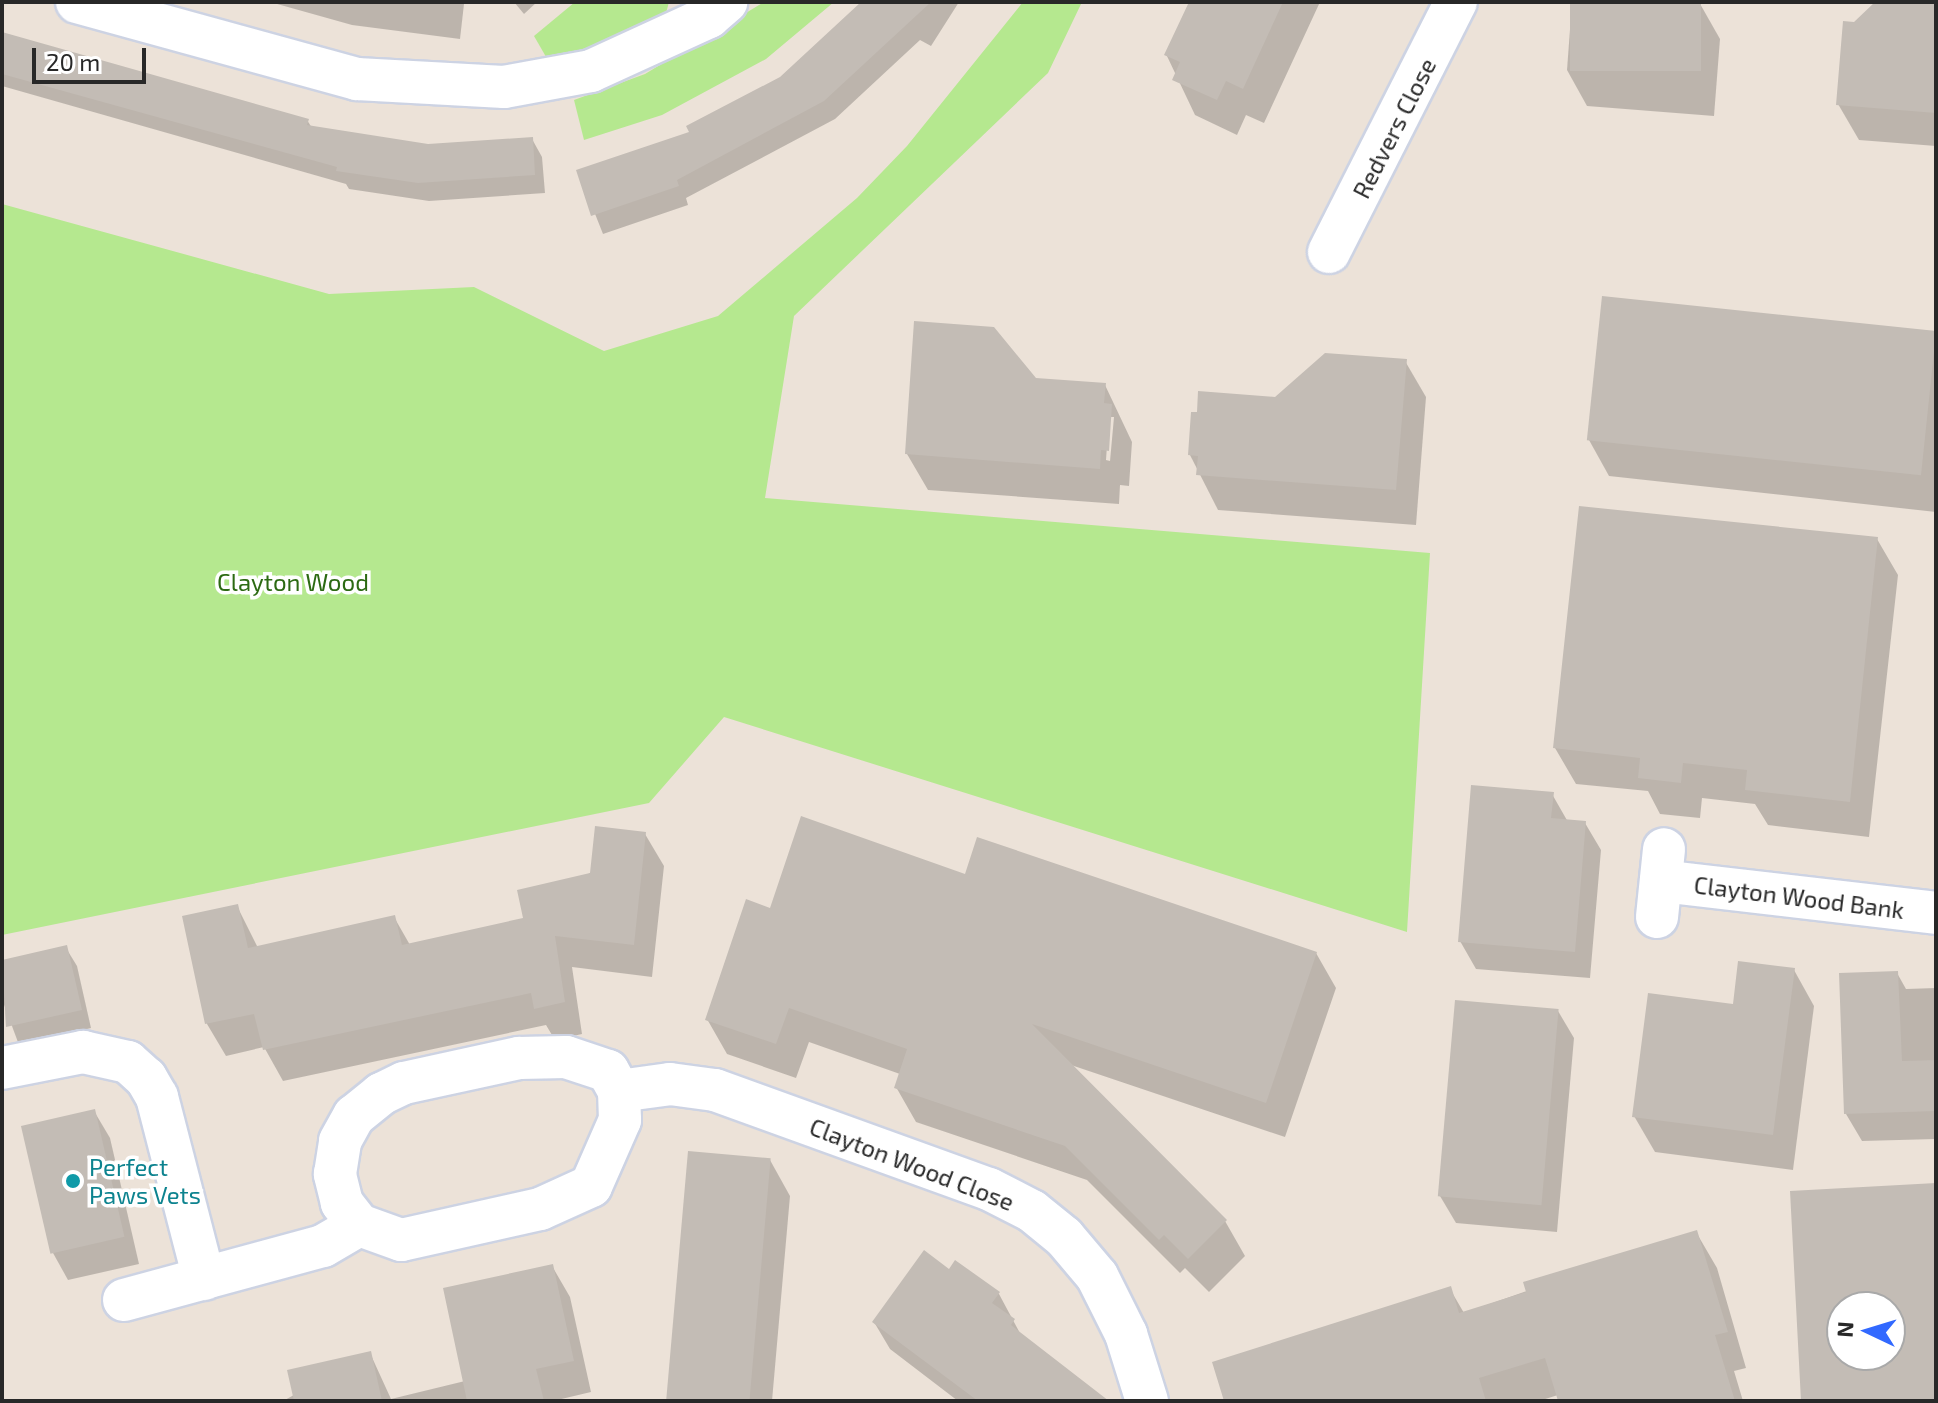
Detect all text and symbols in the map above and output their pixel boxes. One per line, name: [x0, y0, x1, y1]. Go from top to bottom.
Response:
scale bar: [36, 32, 150, 82]
text: 20 m: [46, 47, 100, 76]
street label: Redvers Close: [1346, 53, 1442, 203]
park label: Clayton Wood: [217, 568, 369, 596]
street label: Clayton Wood Bank: [1692, 870, 1906, 924]
street label: Clayton Wood Close: [806, 1112, 1018, 1216]
place label: Perfect Paws Vets: [89, 1153, 201, 1209]
marker: Perfect Paws Vets: [64, 1172, 82, 1190]
north arrow: [1826, 1291, 1906, 1371]
text: N: [1831, 1321, 1858, 1338]

